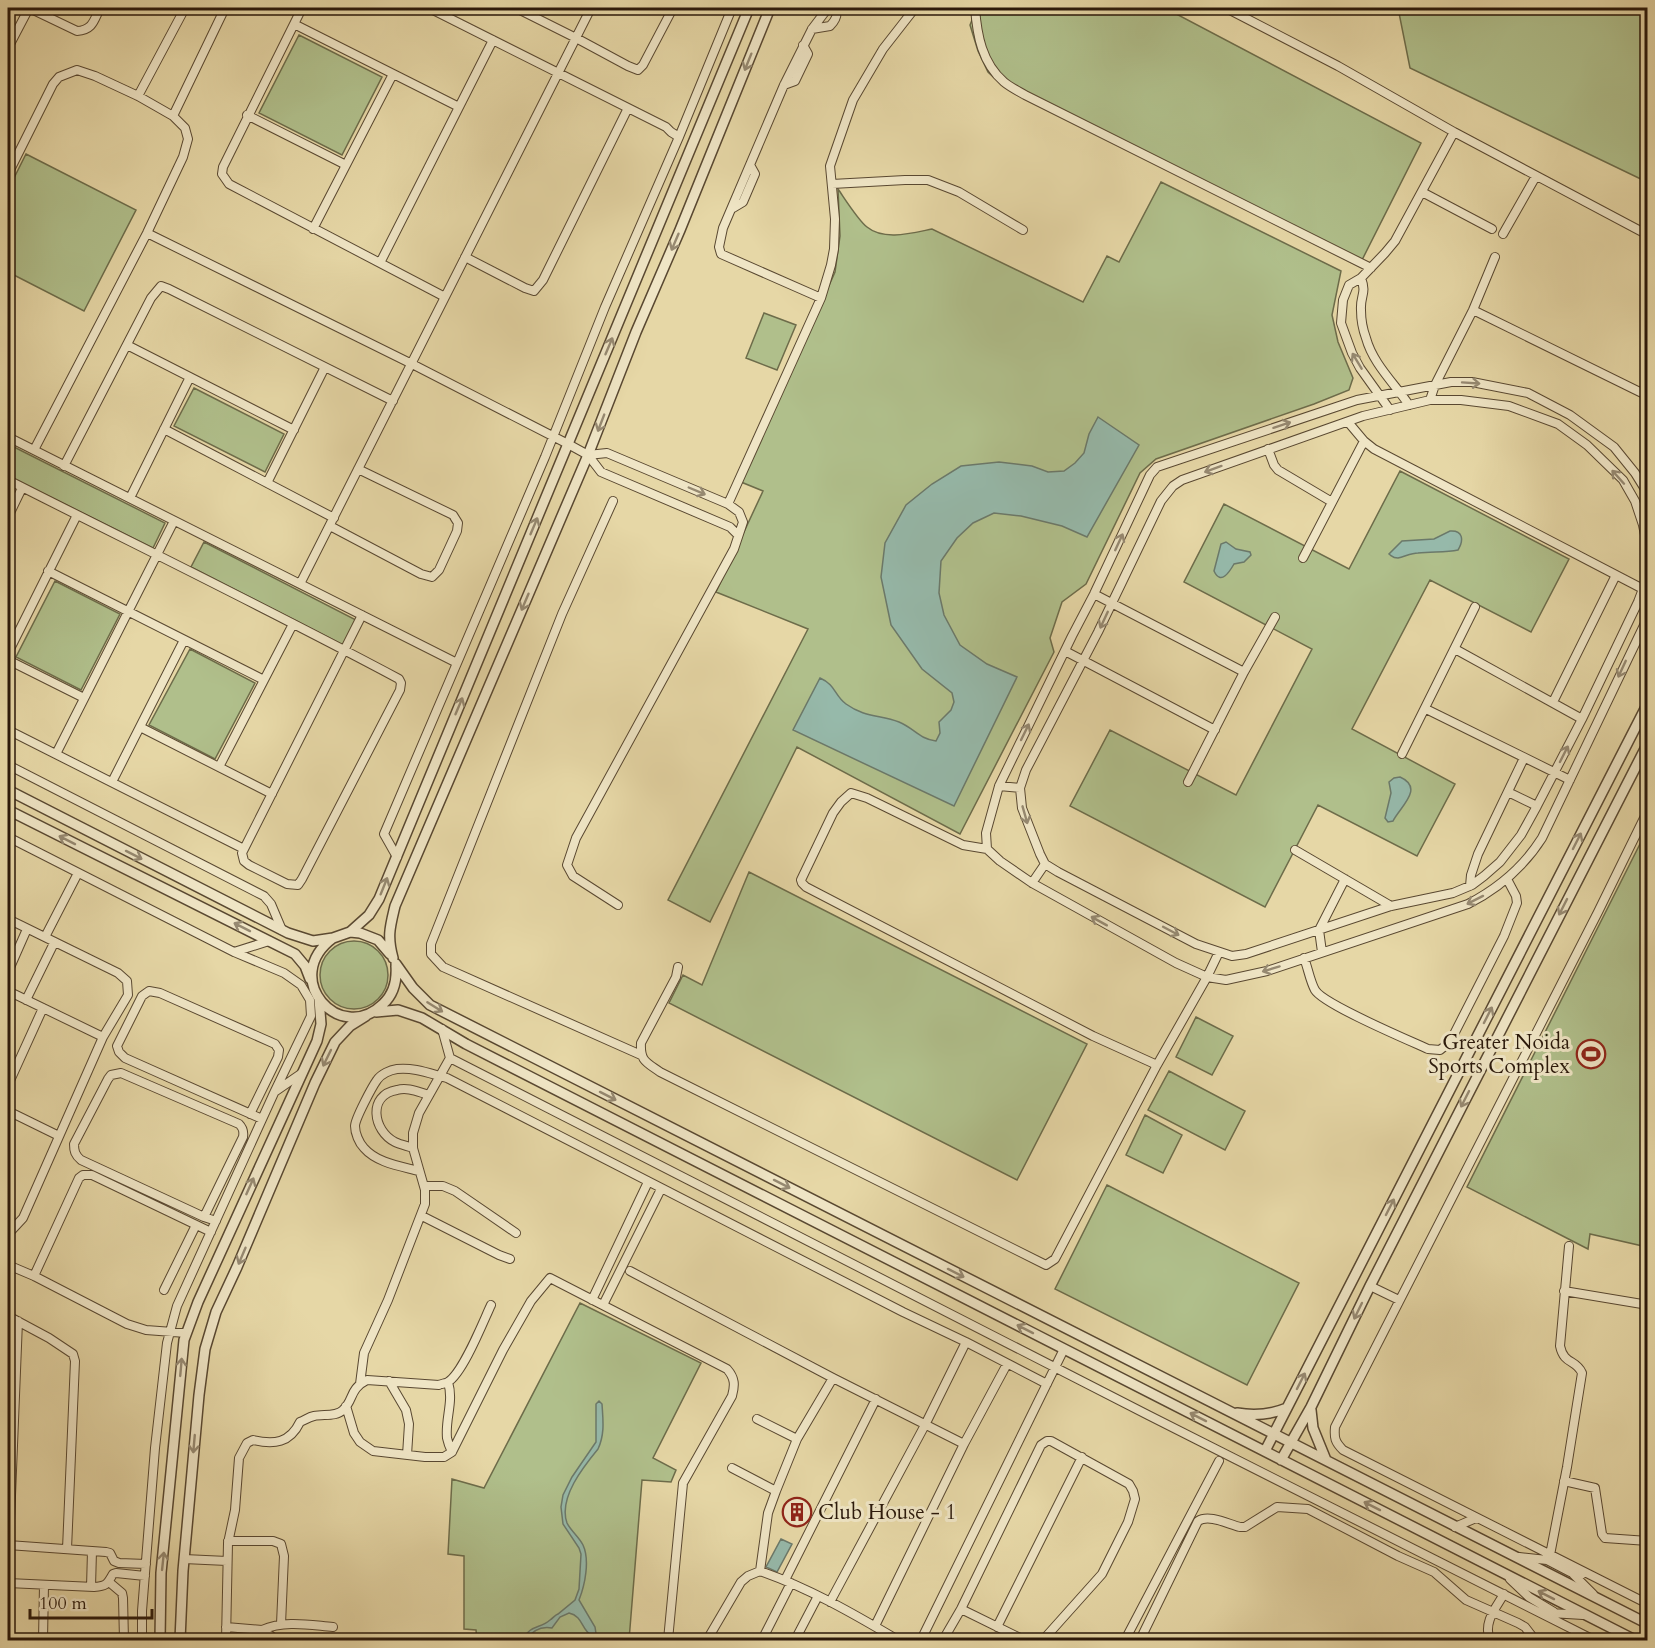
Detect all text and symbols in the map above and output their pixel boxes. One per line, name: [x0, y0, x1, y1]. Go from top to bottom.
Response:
one-way arrow: [742, 52, 753, 70]
one-way arrow: [669, 233, 680, 251]
one-way arrow: [604, 338, 615, 356]
one-way arrow: [1350, 353, 1362, 370]
one-way arrow: [1460, 378, 1480, 389]
one-way arrow: [594, 413, 605, 431]
one-way arrow: [1272, 419, 1291, 430]
one-way arrow: [1204, 464, 1223, 475]
one-way arrow: [1612, 469, 1625, 485]
one-way arrow: [688, 486, 706, 498]
one-way arrow: [529, 518, 540, 536]
one-way arrow: [1113, 534, 1125, 552]
one-way arrow: [519, 593, 530, 611]
one-way arrow: [1098, 610, 1110, 628]
one-way arrow: [1616, 660, 1628, 678]
one-way arrow: [454, 698, 465, 716]
one-way arrow: [1020, 724, 1032, 742]
one-way arrow: [1559, 746, 1570, 764]
one-way arrow: [1020, 805, 1031, 824]
one-way arrow: [59, 833, 77, 845]
one-way arrow: [1571, 833, 1583, 850]
one-way arrow: [125, 849, 143, 861]
one-way arrow: [379, 878, 390, 896]
one-way arrow: [1467, 894, 1485, 906]
one-way arrow: [1557, 898, 1569, 916]
one-way arrow: [1091, 914, 1108, 926]
one-way arrow: [233, 921, 251, 932]
one-way arrow: [1162, 925, 1179, 937]
one-way arrow: [1262, 964, 1281, 975]
one-way arrow: [426, 1001, 443, 1013]
one-way arrow: [1483, 1006, 1494, 1024]
place label: Greater Noida Sports Complex: [1428, 1028, 1571, 1081]
sports icon: Greater Noida Sports Complex: [1575, 1038, 1607, 1070]
one-way arrow: [321, 1049, 333, 1067]
one-way arrow: [1459, 1090, 1470, 1108]
one-way arrow: [599, 1091, 617, 1102]
one-way arrow: [245, 1177, 256, 1195]
one-way arrow: [773, 1179, 791, 1191]
one-way arrow: [1384, 1199, 1396, 1216]
one-way arrow: [236, 1247, 247, 1265]
one-way arrow: [947, 1267, 965, 1279]
one-way arrow: [1351, 1301, 1363, 1319]
one-way arrow: [1016, 1323, 1034, 1334]
one-way arrow: [176, 1358, 187, 1377]
one-way arrow: [1296, 1372, 1307, 1390]
one-way arrow: [1190, 1411, 1208, 1423]
one-way arrow: [189, 1433, 200, 1453]
building icon: Club House - 1: [781, 1496, 813, 1528]
place label: Club House - 1: [818, 1498, 956, 1527]
one-way arrow: [1364, 1500, 1381, 1512]
one-way arrow: [158, 1552, 169, 1572]
scale bar: [30, 1582, 152, 1620]
one-way arrow: [1537, 1589, 1555, 1600]
text: 100 m: [39, 1591, 87, 1616]

